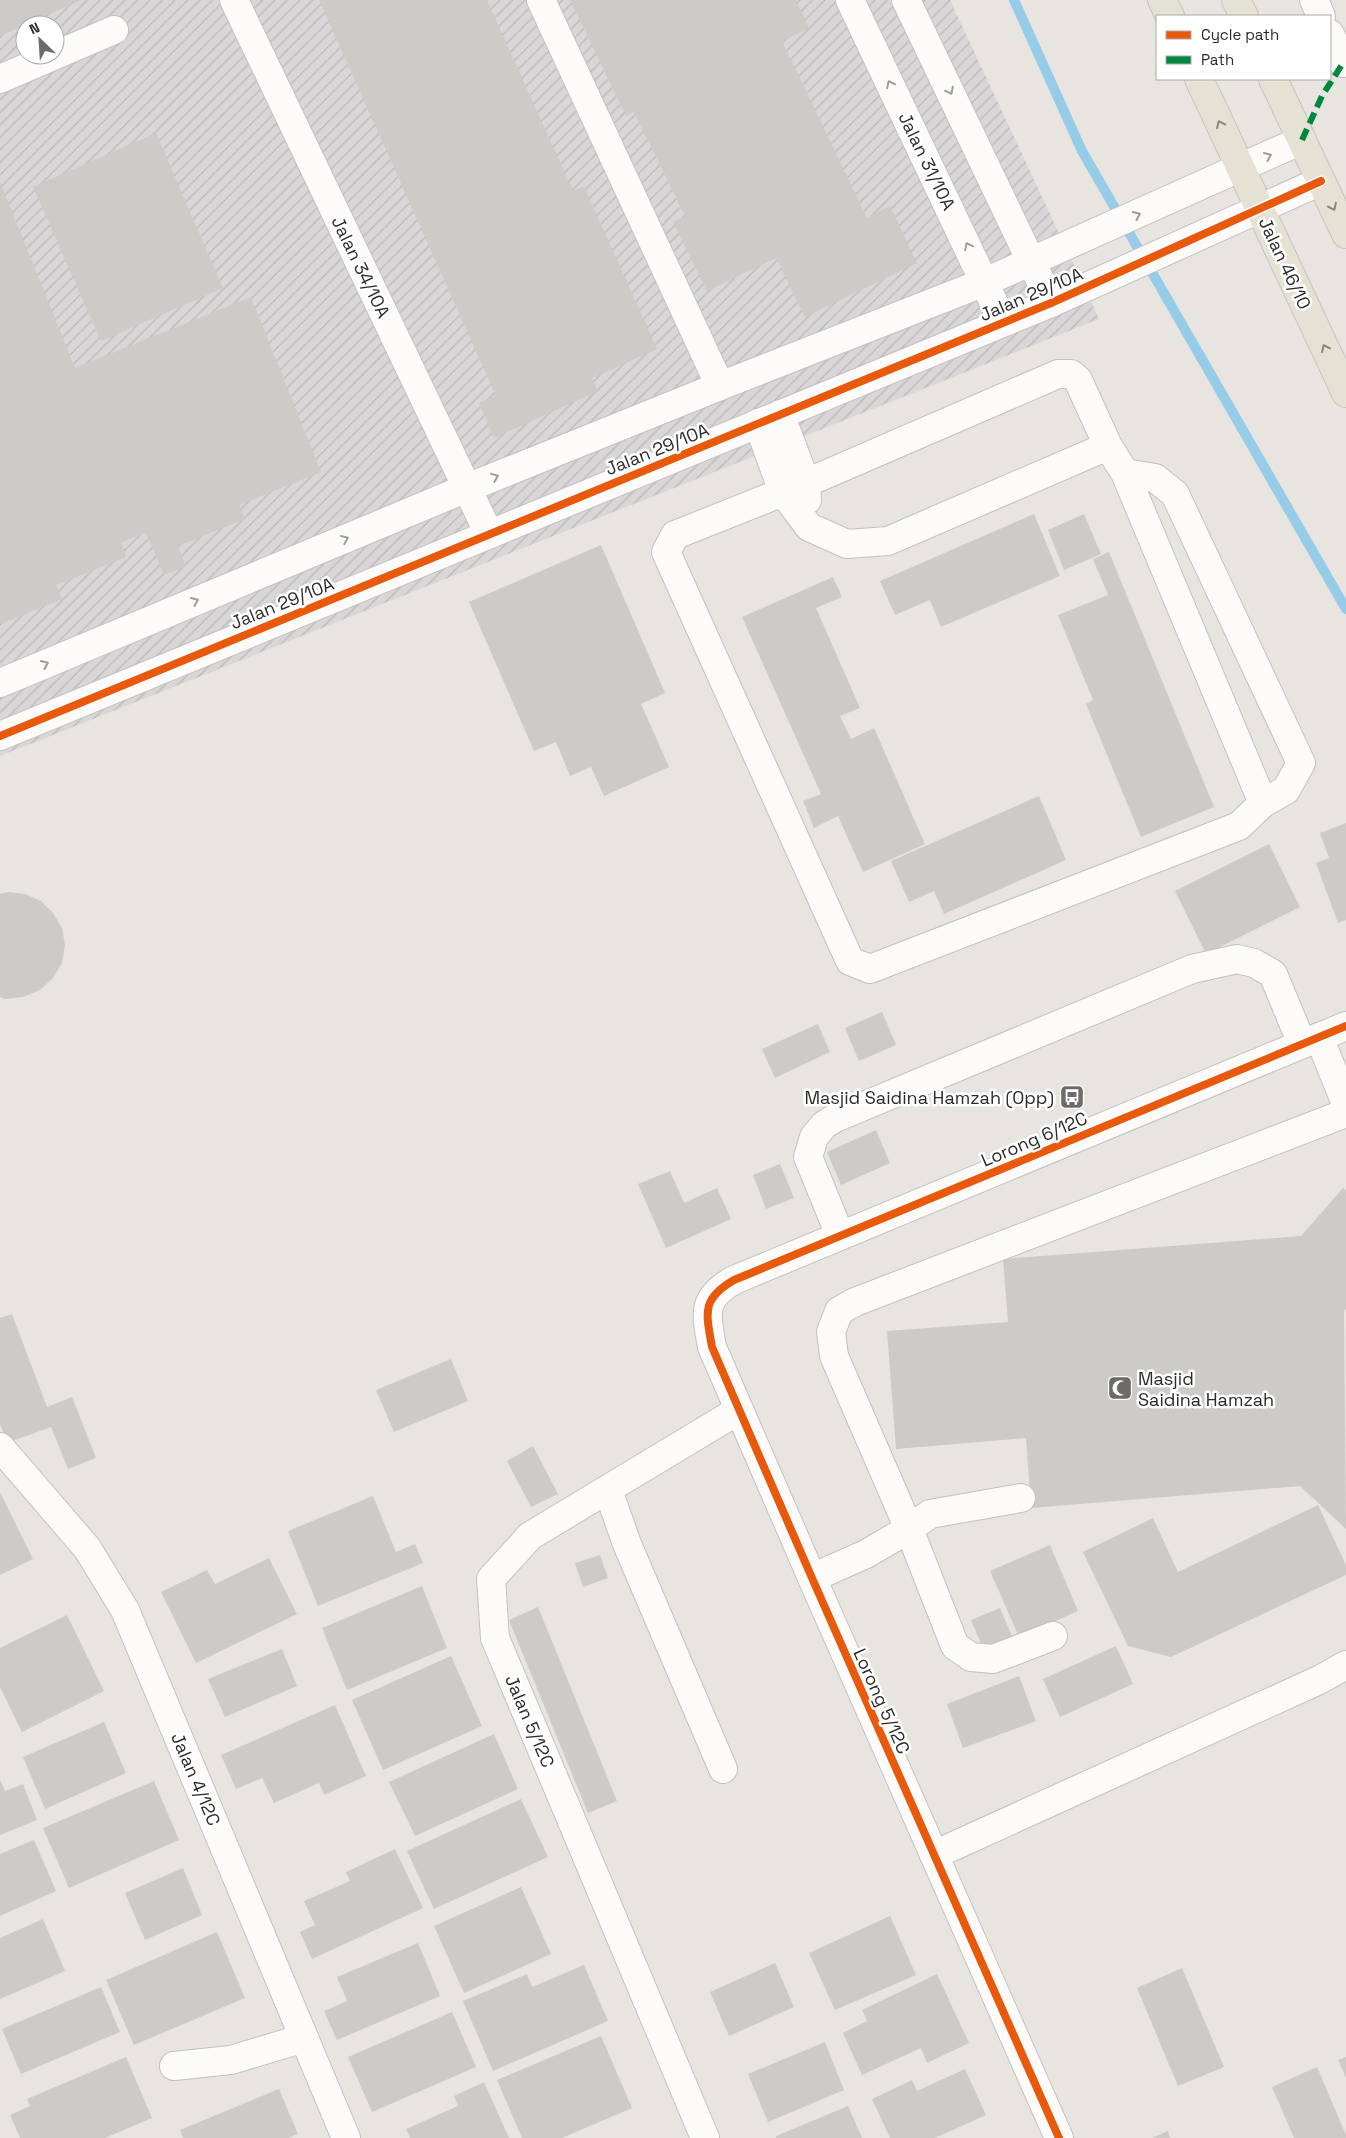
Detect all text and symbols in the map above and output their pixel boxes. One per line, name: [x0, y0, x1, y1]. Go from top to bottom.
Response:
north arrow: [15, 15, 65, 65]
legend: [1156, 15, 1331, 80]
text: N: [26, 18, 43, 38]
text: Cycle path: [1201, 25, 1279, 44]
text: Path: [1201, 50, 1234, 69]
one-way arrow: [886, 80, 897, 89]
one-way arrow: [944, 86, 954, 95]
street label: Jalan 31/10A: [893, 108, 961, 214]
one-way arrow: [1216, 120, 1227, 129]
one-way arrow: [1263, 151, 1272, 162]
one-way arrow: [1327, 202, 1337, 211]
one-way arrow: [1132, 211, 1141, 222]
street label: Jalan 34/10A: [327, 212, 395, 322]
street label: Jalan 46/10: [1254, 213, 1316, 313]
one-way arrow: [964, 242, 974, 251]
street label: Jalan 29/10A: [976, 262, 1086, 326]
one-way arrow: [1322, 345, 1332, 354]
street label: Jalan 29/10A: [602, 418, 712, 480]
one-way arrow: [490, 472, 499, 483]
one-way arrow: [340, 534, 349, 545]
street label: Jalan 29/10A: [227, 572, 337, 634]
one-way arrow: [190, 597, 199, 608]
one-way arrow: [40, 660, 49, 670]
bus stop icon: Masjid Saidina Hamzah (Opp): [1059, 1084, 1085, 1110]
place label: Masjid Saidina Hamzah (Opp): [804, 1086, 1054, 1109]
street label: Lorong 6/12C: [977, 1106, 1091, 1172]
place label: Masjid Saidina Hamzah: [1138, 1367, 1274, 1411]
mosque icon: Masjid Saidina Hamzah: [1107, 1375, 1133, 1401]
street label: Lorong 5/12C: [848, 1645, 916, 1757]
street label: Jalan 5/12C: [500, 1671, 560, 1771]
street label: Jalan 4/12C: [166, 1729, 226, 1829]

